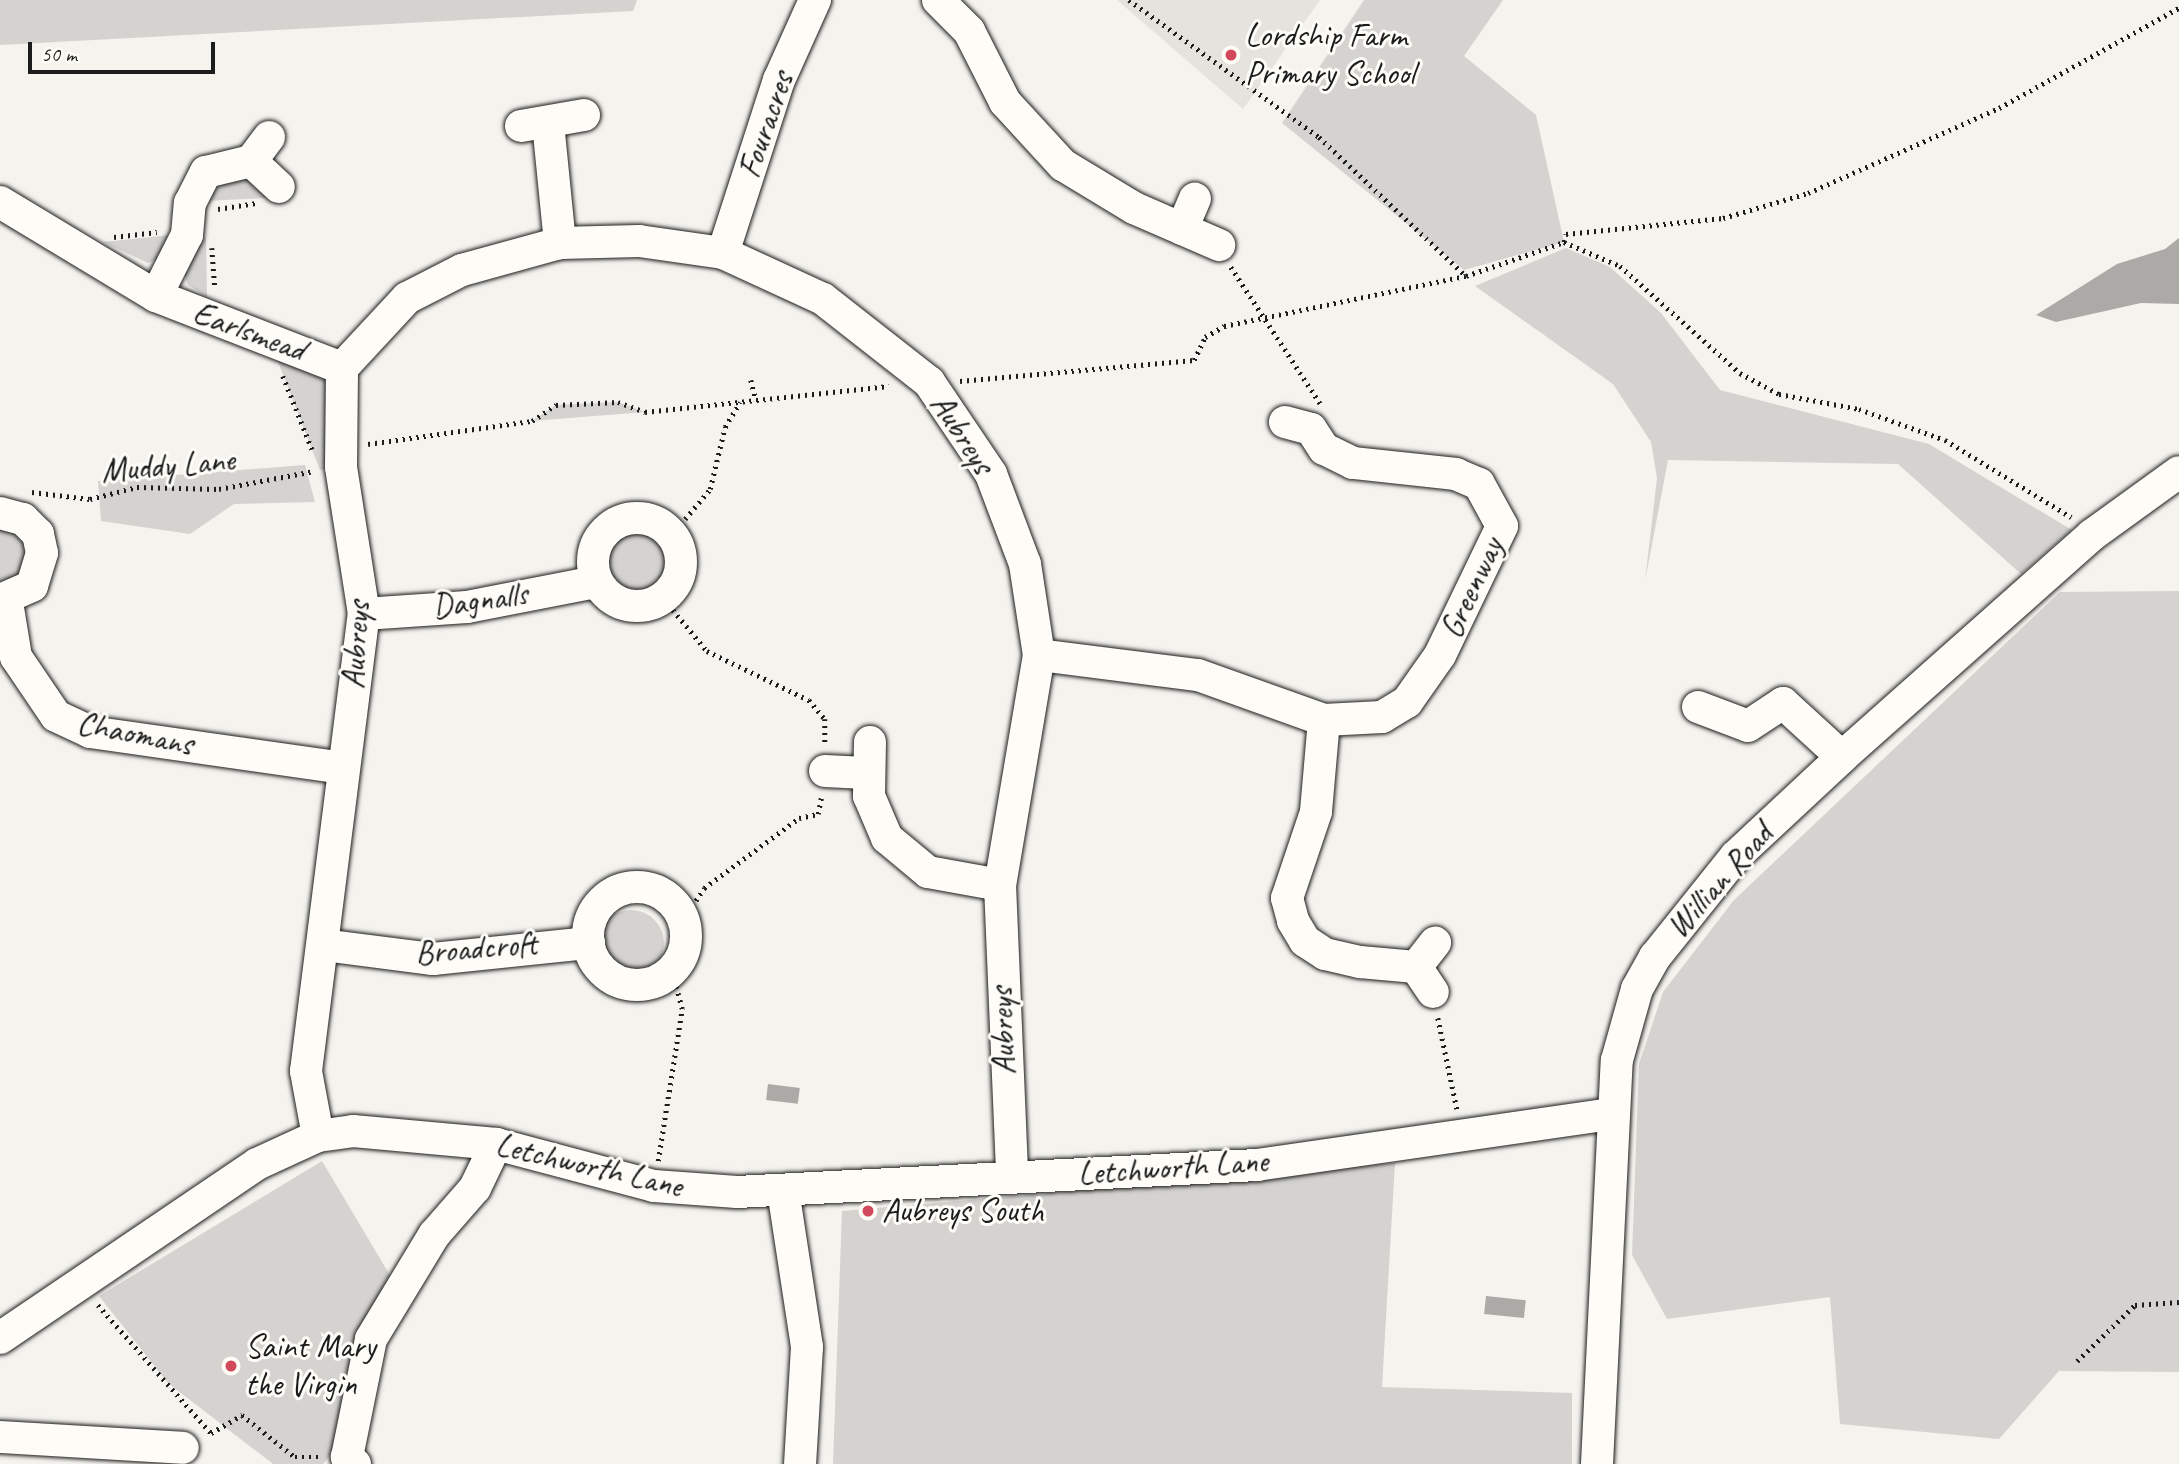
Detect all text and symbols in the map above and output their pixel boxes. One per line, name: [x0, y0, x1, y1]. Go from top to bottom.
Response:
place label: Lordship Farm Primary School: [1245, 16, 1414, 94]
scale bar: [32, 28, 219, 72]
text: 50 m: [41, 41, 77, 67]
marker: Lordship Farm Primary School: [1223, 47, 1239, 63]
street label: Fouracres: [730, 67, 802, 183]
street label: Earlsmead: [188, 294, 310, 370]
street label: Aubreys: [922, 386, 1002, 482]
street label: Muddy Lane: [99, 440, 237, 492]
street label: Greenway: [1432, 532, 1512, 644]
street label: Dagnalls: [430, 575, 530, 627]
street label: Aubreys: [333, 600, 379, 690]
street label: Chaomans: [74, 703, 196, 765]
street label: Willian Road: [1658, 816, 1782, 946]
street label: Broadcroft: [414, 924, 538, 974]
street label: Aubreys: [982, 987, 1024, 1075]
street label: Letchworth Lane: [491, 1125, 687, 1207]
street label: Letchworth Lane: [1076, 1142, 1270, 1194]
place label: Aubreys South: [882, 1191, 1043, 1231]
marker: Aubreys South: [860, 1203, 876, 1219]
place label: Saint Mary the Virgin: [245, 1327, 376, 1405]
marker: Saint Mary the Virgin: [223, 1358, 239, 1374]

